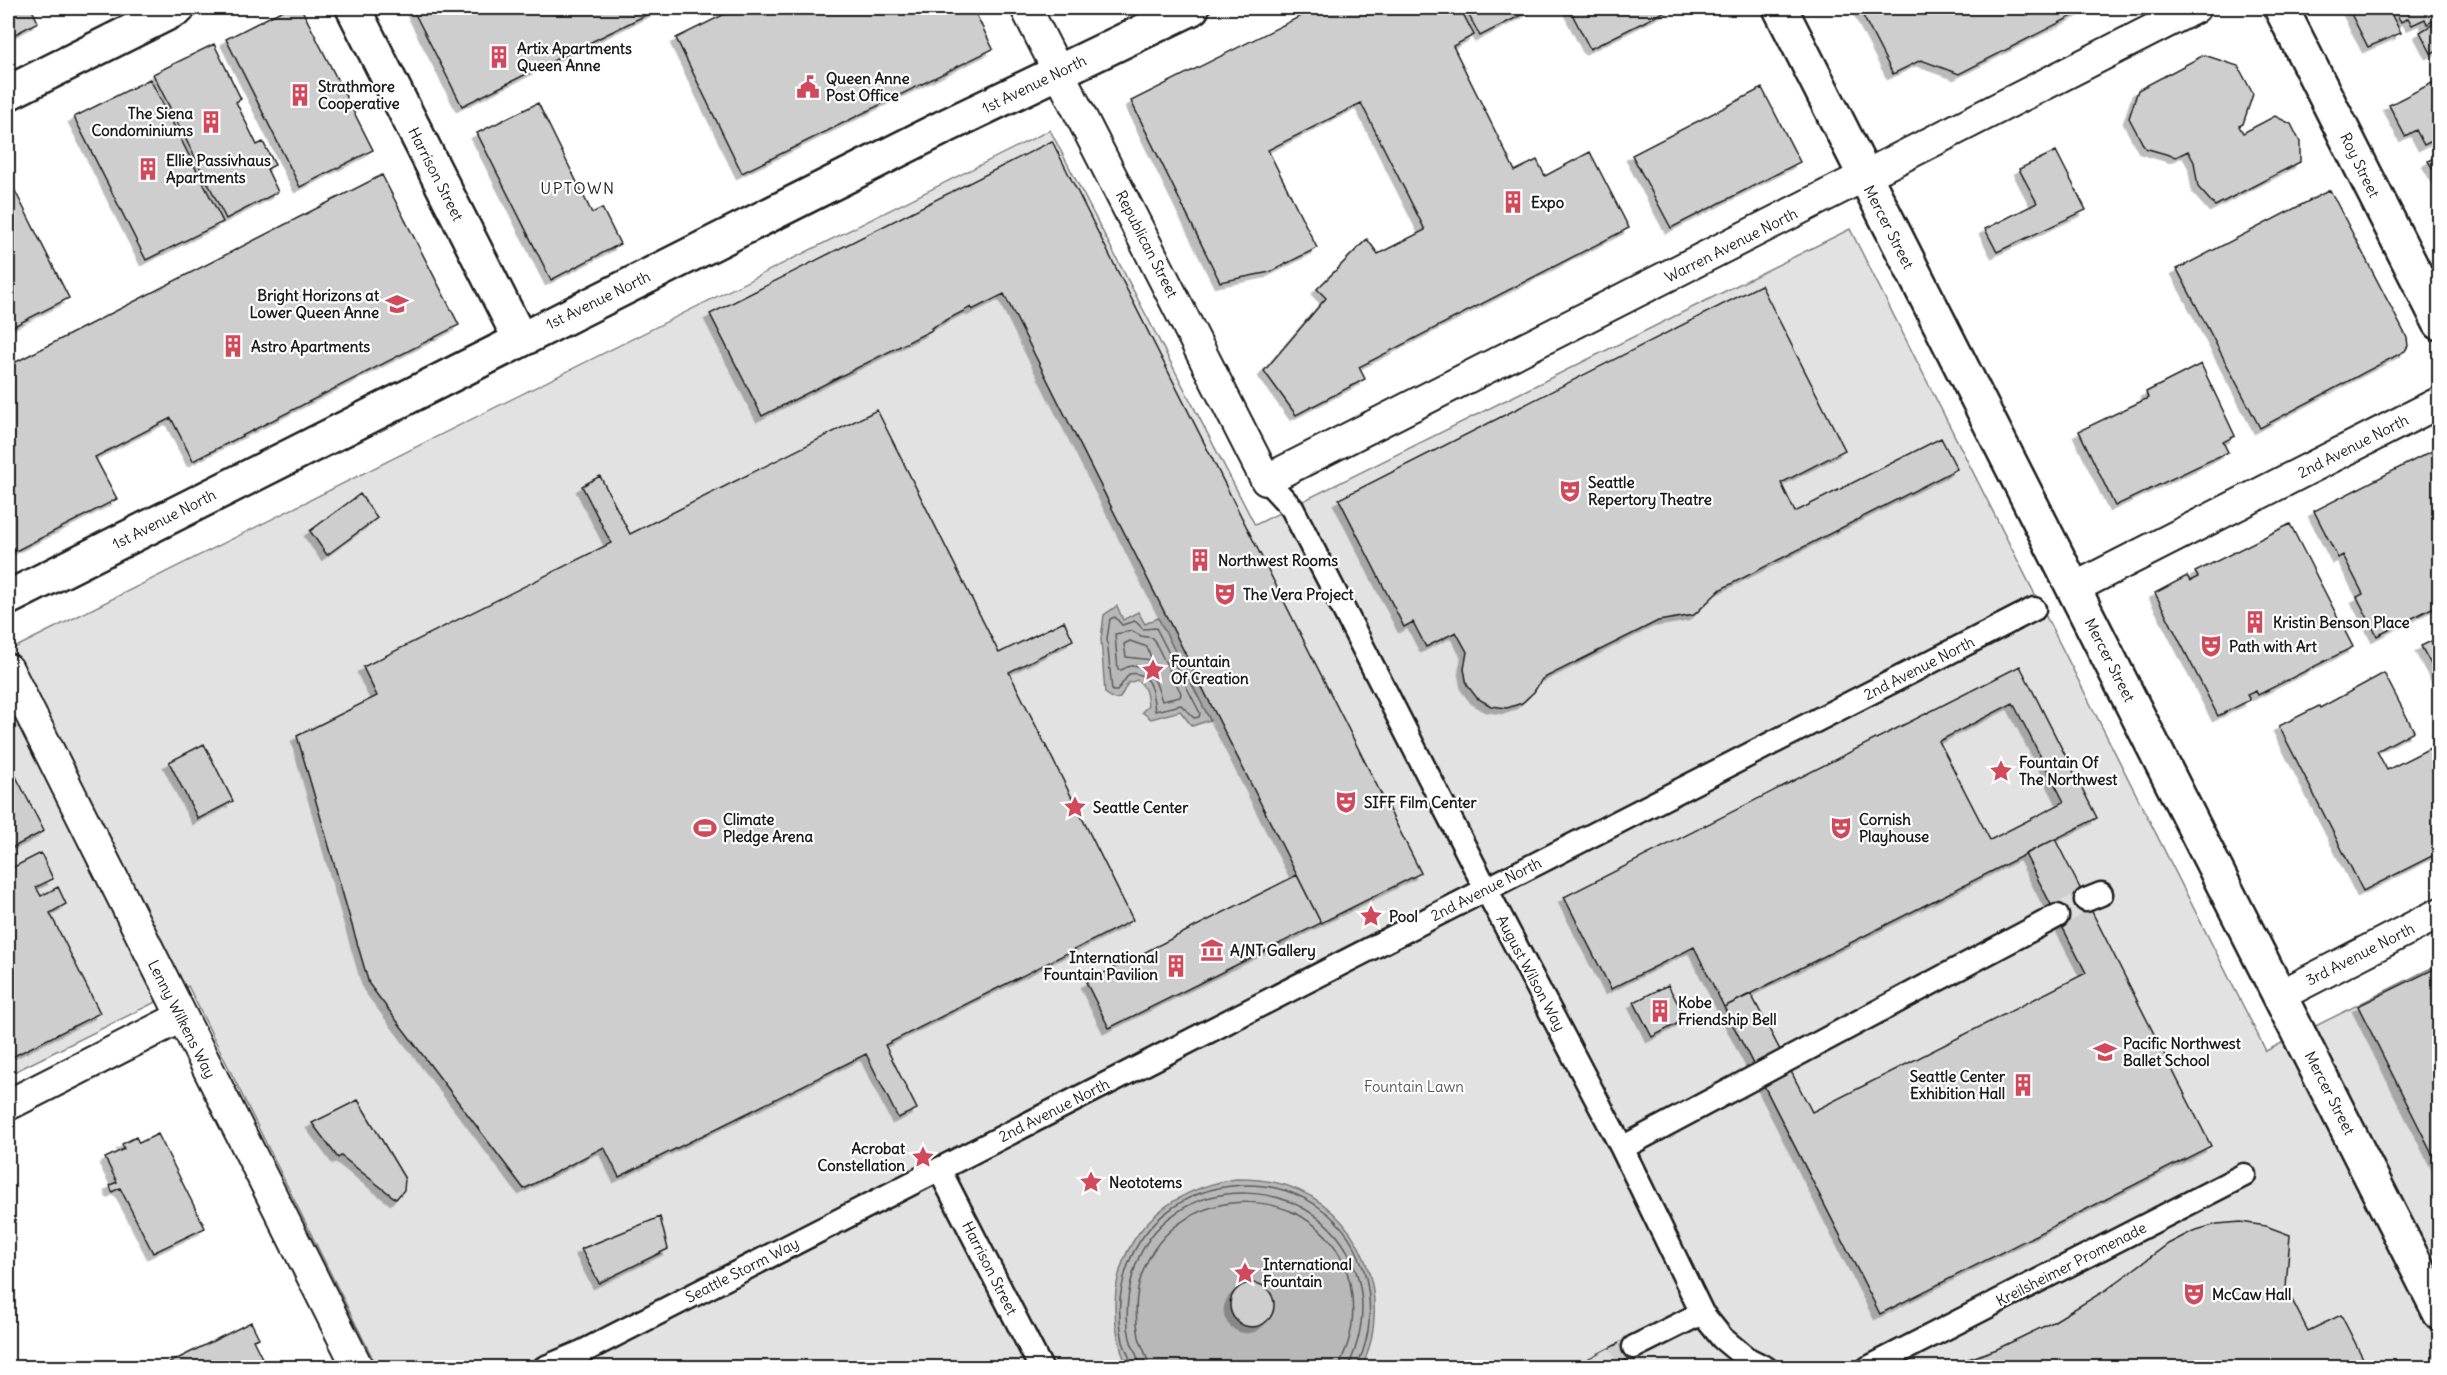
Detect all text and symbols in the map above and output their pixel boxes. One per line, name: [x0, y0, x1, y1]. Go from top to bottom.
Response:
place label: Artix Apartments Queen Anne: [517, 39, 632, 75]
building icon: Artix Apartments Queen Anne: [486, 44, 512, 70]
street label: 1st Avenue North: [979, 50, 1090, 117]
place label: Queen Anne Post Office: [826, 69, 910, 105]
public building icon: Queen Anne Post Office: [795, 74, 821, 100]
place label: Strathmore Cooperative: [318, 77, 400, 114]
building icon: Strathmore Cooperative: [287, 82, 313, 108]
place label: The Siena Condominiums: [92, 104, 193, 140]
building icon: The Siena Condominiums: [198, 109, 224, 135]
street label: Harrison Street: [404, 124, 468, 224]
street label: Roy Street: [2336, 129, 2384, 201]
place label: Ellie Passivhaus Apartments: [166, 151, 271, 188]
building icon: Ellie Passivhaus Apartments: [135, 156, 161, 182]
district label: UPTOWN: [540, 178, 616, 198]
street label: Mercer Street: [1860, 182, 1918, 272]
street label: Republican Street: [1112, 187, 1182, 301]
building icon: Expo: [1500, 189, 1526, 215]
place label: Expo: [1531, 193, 1565, 213]
street label: Warren Avenue North: [1662, 203, 1801, 287]
street label: 1st Avenue North: [543, 266, 654, 333]
place label: Bright Horizons at Lower Queen Anne: [250, 286, 380, 322]
school or university icon: Bright Horizons at Lower Queen Anne: [384, 291, 410, 317]
building icon: Astro Apartments: [220, 333, 246, 359]
place label: Astro Apartments: [251, 337, 370, 357]
street label: 2nd Avenue North: [2294, 410, 2412, 482]
place label: Seattle Repertory Theatre: [1588, 473, 1712, 510]
theatre icon: Seattle Repertory Theatre: [1557, 478, 1583, 504]
street label: 1st Avenue North: [109, 485, 219, 553]
building icon: Northwest Rooms: [1187, 547, 1213, 573]
place label: Northwest Rooms: [1218, 551, 1338, 570]
theatre icon: The Vera Project: [1212, 581, 1238, 607]
place label: The Vera Project: [1243, 585, 1355, 604]
building icon: Kristin Benson Place: [2242, 609, 2268, 635]
place label: Kristin Benson Place: [2273, 613, 2410, 632]
street label: Mercer Street: [2081, 615, 2139, 705]
street label: 2nd Avenue North: [1860, 632, 1978, 704]
theatre icon: Path with Art: [2198, 633, 2224, 659]
place label: Path with Art: [2229, 637, 2318, 656]
place label: Fountain Of Creation: [1171, 652, 1249, 688]
place icon: Fountain Of Creation: [1140, 657, 1166, 683]
place label: Fountain Of The Northwest: [2019, 753, 2118, 789]
place icon: Fountain Of The Northwest: [1988, 758, 2014, 784]
theatre icon: SIFF Film Center: [1333, 789, 1359, 815]
place label: SIFF Film Center: [1364, 793, 1477, 812]
place icon: Seattle Center: [1062, 794, 1088, 820]
place label: Seattle Center: [1093, 798, 1189, 817]
place label: Climate Pledge Arena: [723, 810, 813, 847]
place label: Cornish Playhouse: [1859, 810, 1929, 847]
sports icon: Climate Pledge Arena: [692, 815, 718, 841]
theatre icon: Cornish Playhouse: [1828, 815, 1854, 841]
street label: 2nd Avenue North: [1427, 853, 1545, 925]
place icon: Pool: [1358, 903, 1384, 929]
place label: Pool: [1389, 907, 1418, 926]
street label: August Wilson Way: [1492, 912, 1570, 1034]
street label: 3rd Avenue North: [2303, 918, 2418, 990]
museum icon: A/NT Gallery: [1199, 937, 1225, 963]
place label: A/NT Gallery: [1230, 941, 1316, 961]
place label: International Fountain Pavilion: [1044, 948, 1158, 984]
building icon: International Fountain Pavilion: [1163, 953, 1189, 979]
street label: Lenny Wilkens Way: [144, 957, 220, 1081]
place label: Kobe Friendship Bell: [1678, 993, 1777, 1030]
building icon: Kobe Friendship Bell: [1647, 998, 1673, 1024]
place label: Pacific Northwest Ballet School: [2123, 1034, 2242, 1070]
school or university icon: Pacific Northwest Ballet School: [2092, 1039, 2118, 1065]
street label: Mercer Street: [2301, 1048, 2359, 1138]
place label: Seattle Center Exhibition Hall: [1910, 1067, 2006, 1103]
building icon: Seattle Center Exhibition Hall: [2010, 1072, 2036, 1098]
street label: 2nd Avenue North: [995, 1074, 1113, 1146]
park label: Fountain Lawn: [1364, 1077, 1464, 1096]
place label: Acrobat Constellation: [818, 1139, 906, 1175]
place icon: Acrobat Constellation: [910, 1144, 936, 1170]
place icon: Neototems: [1078, 1169, 1104, 1195]
place label: Neototems: [1109, 1173, 1182, 1192]
street label: Harrison Street: [958, 1218, 1022, 1318]
street label: Kreilsheimer Promenade: [1993, 1218, 2149, 1310]
street label: Seattle Storm Way: [682, 1233, 802, 1307]
place label: International Fountain: [1263, 1255, 1352, 1291]
place icon: International Fountain: [1232, 1260, 1258, 1286]
theatre icon: McCaw Hall: [2181, 1281, 2207, 1307]
place label: McCaw Hall: [2212, 1285, 2291, 1304]

